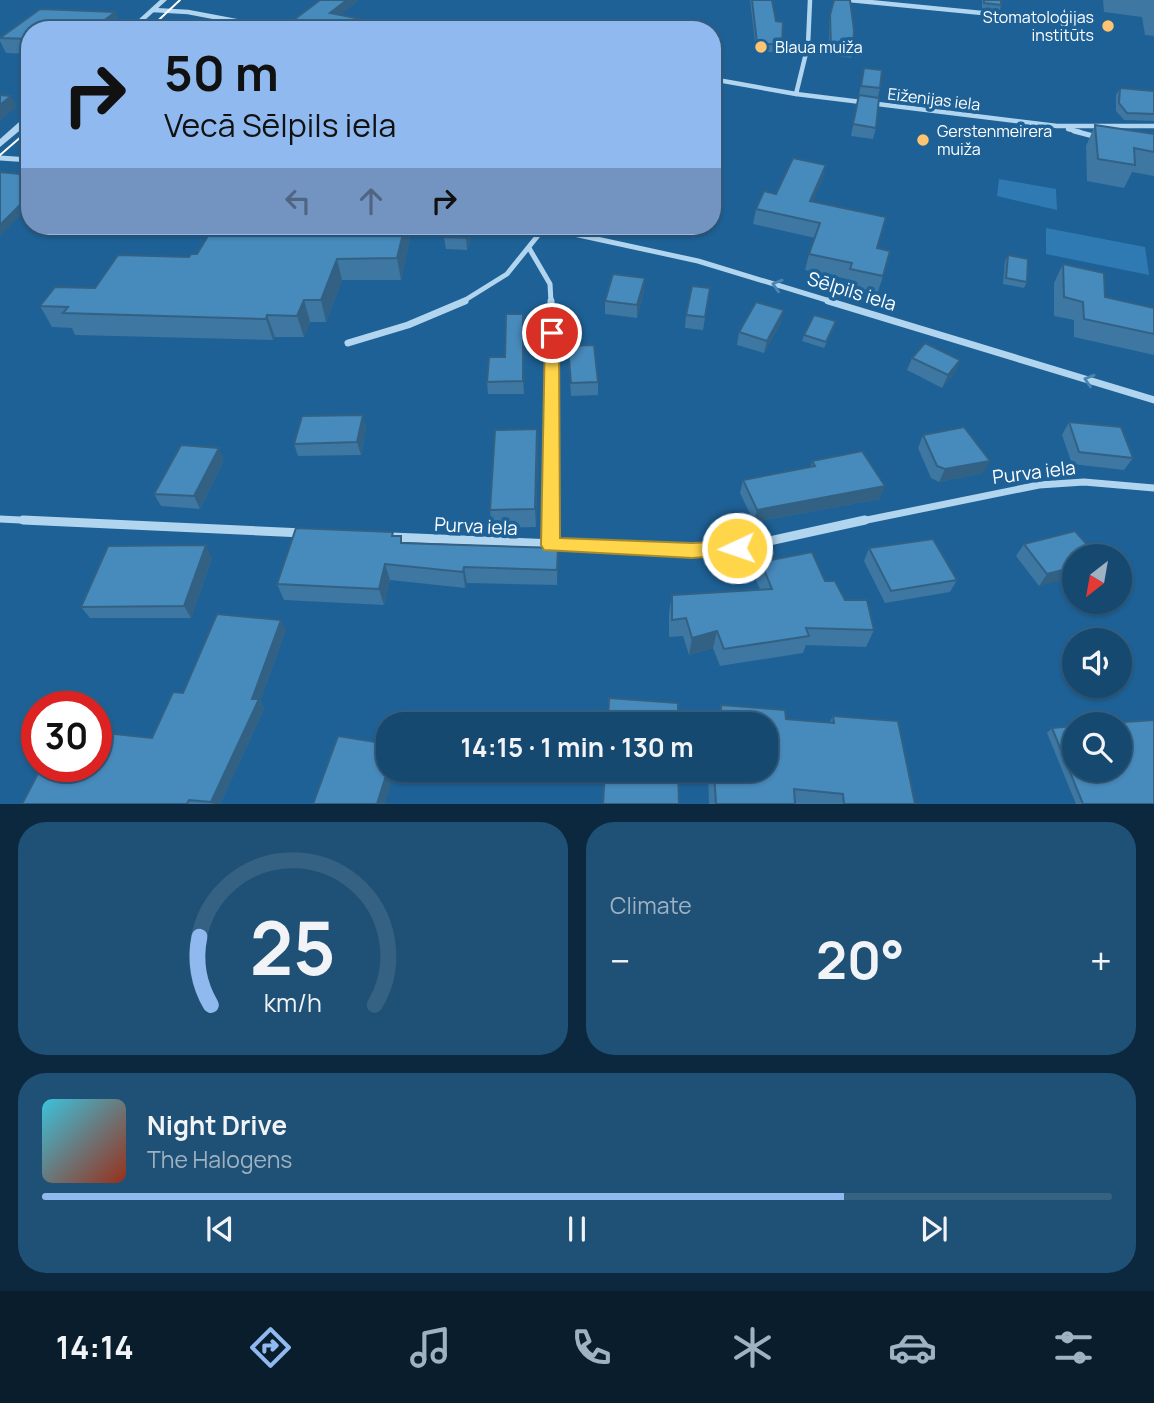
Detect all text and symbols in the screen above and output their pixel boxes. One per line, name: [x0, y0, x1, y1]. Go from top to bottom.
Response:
place label: Stomatoloģijas institūts: [983, 6, 1094, 46]
marker: Stomatoloģijas institūts: [1100, 18, 1116, 34]
place label: Blaua muiža: [775, 36, 863, 58]
text: 50 m: [164, 39, 279, 106]
marker: Blaua muiža: [753, 39, 769, 55]
icon: right: [49, 49, 140, 140]
street label: Eiženijas iela: [886, 82, 982, 116]
text: Vecā Sēlpils iela: [164, 103, 396, 147]
place label: Gerstenmeirera muiža: [937, 120, 1052, 160]
marker: Gerstenmeirera muiža: [915, 132, 931, 148]
icon: left: [279, 182, 317, 220]
icon: ahead: [352, 182, 390, 220]
icon: right: [425, 182, 463, 220]
street label: Sēlpils iela: [804, 265, 900, 317]
one-way arrow: [772, 278, 784, 293]
pin: [522, 303, 582, 363]
icon: arrive: [533, 314, 571, 352]
one-way arrow: [1083, 373, 1095, 388]
street label: Purva iela: [991, 454, 1077, 490]
street label: Purva iela: [434, 511, 518, 541]
position arrow: [700, 511, 774, 585]
north arrow: [1062, 544, 1132, 614]
map controls: [1062, 544, 1132, 782]
button: sound: [1062, 628, 1132, 698]
speed limit sign: 30: [21, 691, 112, 782]
button: search: [1062, 712, 1132, 782]
text: 14:15 · 1 min · 130 m: [460, 729, 694, 765]
text: Climate: [610, 889, 692, 921]
text: 25: [250, 897, 336, 997]
text: 20°: [816, 924, 905, 995]
text: −: [610, 934, 631, 986]
text: +: [1090, 934, 1112, 986]
text: km/h: [264, 984, 322, 1019]
text: Night Drive: [147, 1107, 287, 1143]
text: The Halogens: [147, 1143, 292, 1175]
icon: previous: [201, 1210, 239, 1248]
icon: pause: [558, 1210, 596, 1248]
icon: next: [915, 1210, 953, 1248]
icon: directions: [246, 1323, 295, 1372]
icon: music: [406, 1323, 455, 1372]
icon: phone: [567, 1323, 616, 1372]
icon: climate: [728, 1323, 777, 1372]
icon: car: [888, 1323, 937, 1372]
icon: filters: [1049, 1323, 1098, 1372]
text: 14:14: [56, 1325, 134, 1369]

